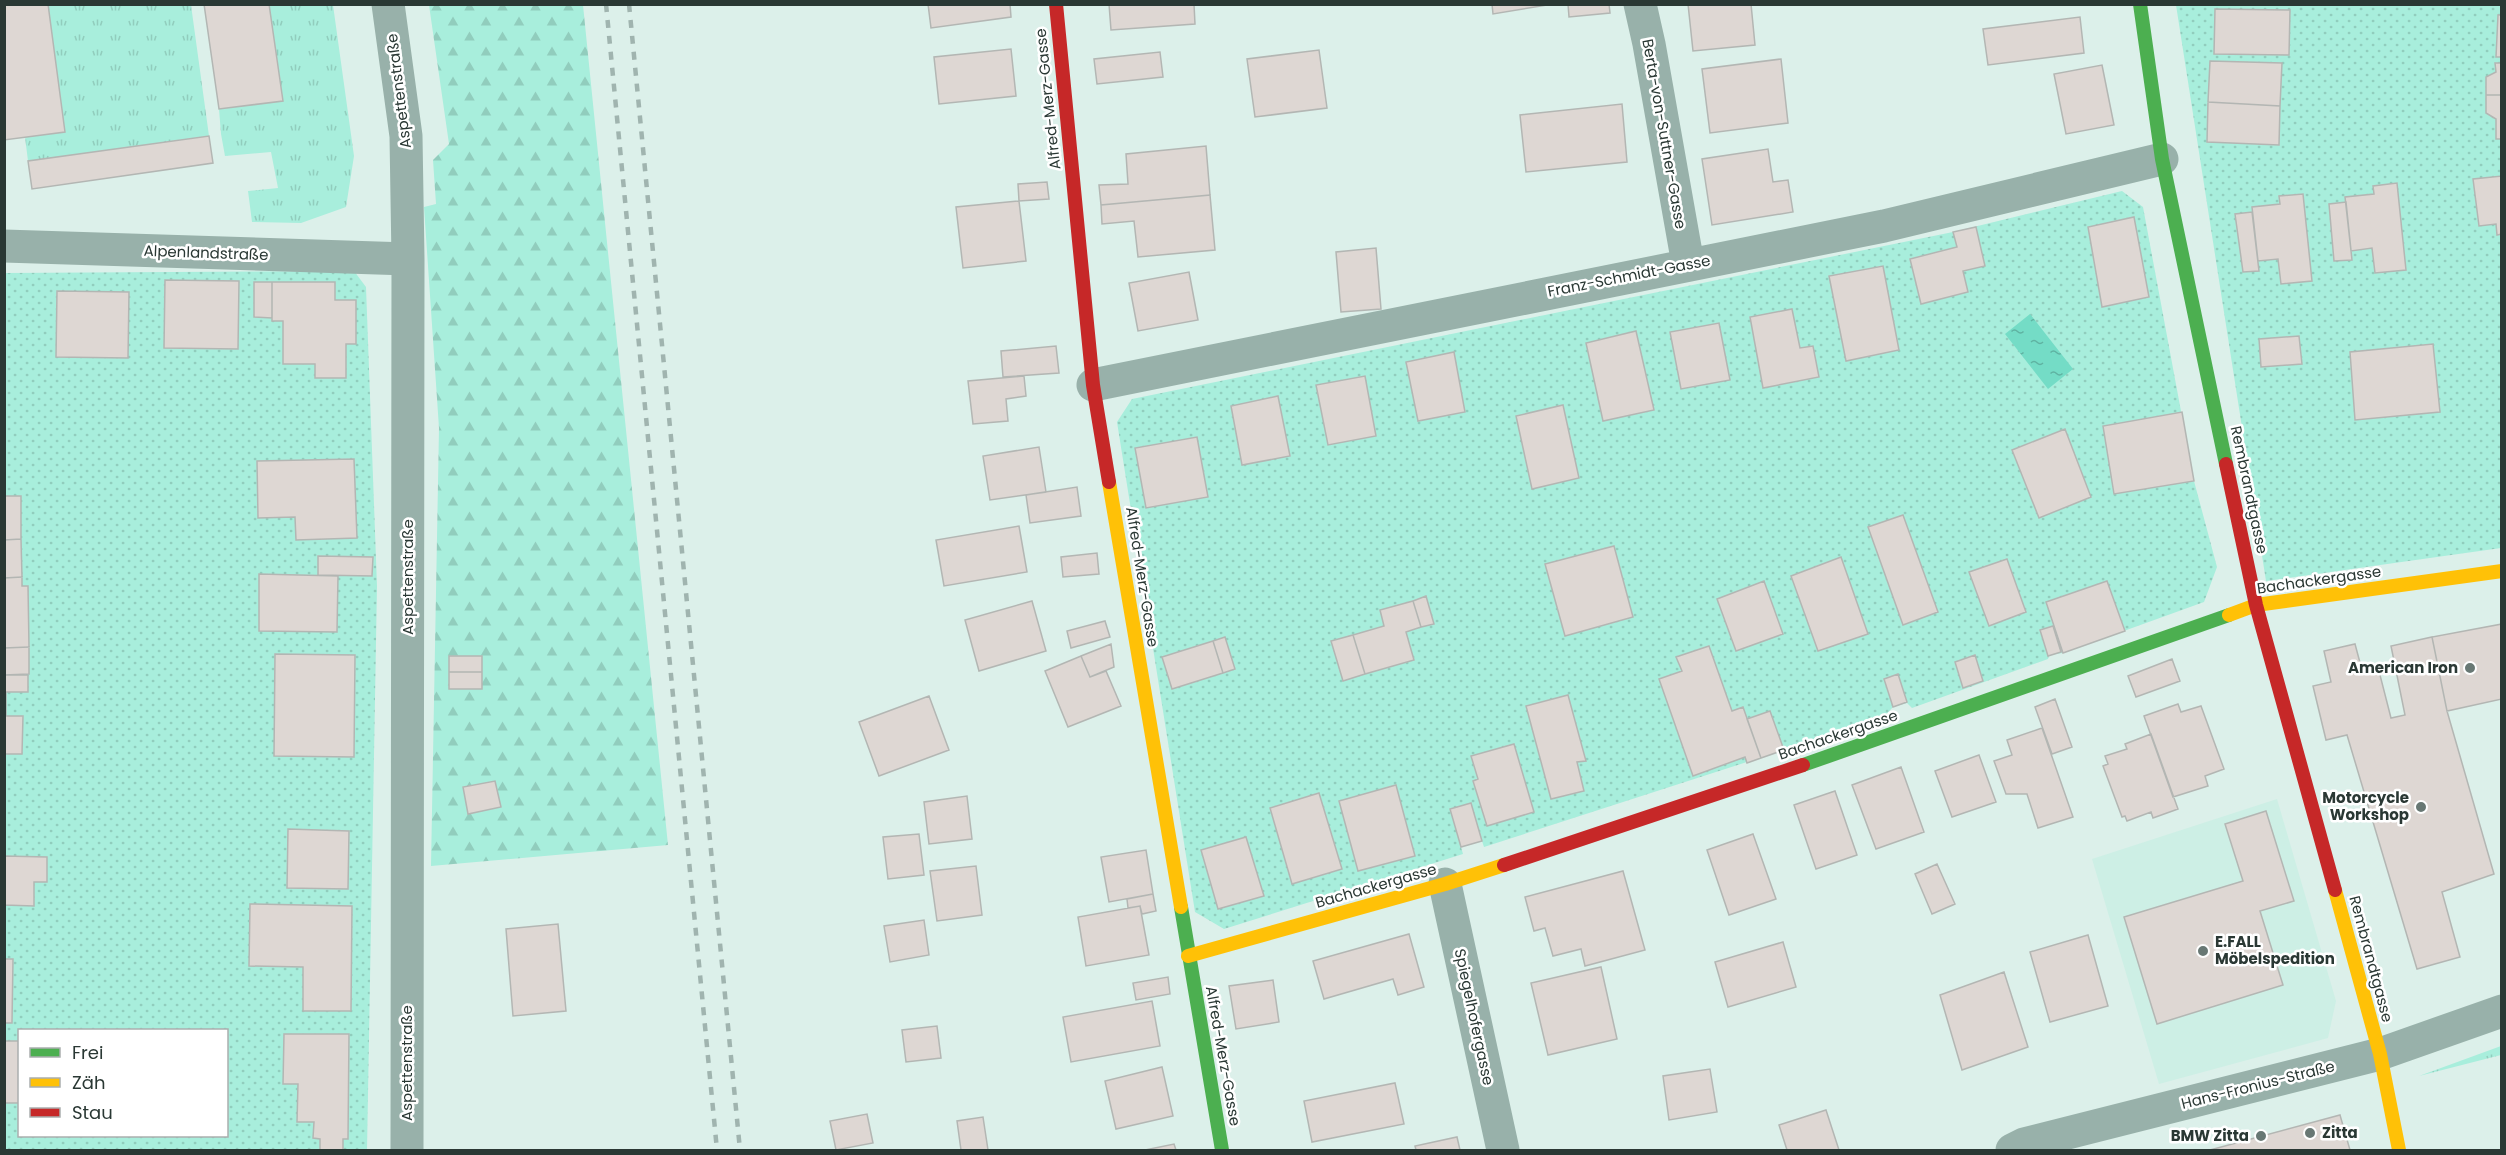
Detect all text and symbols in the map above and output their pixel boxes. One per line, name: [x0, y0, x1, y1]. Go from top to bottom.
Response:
street label: Alfred-Merz-Gasse: [1030, 27, 1065, 171]
street label: Aspettenstraße: [381, 32, 416, 150]
street label: Berta-von-Suttner-Gasse: [1637, 37, 1692, 231]
street label: Alpenlandstraße: [143, 240, 269, 265]
street label: Franz-Schmidt-Gasse: [1546, 249, 1712, 302]
street label: Rembrandtgasse: [2226, 424, 2273, 556]
street label: Alfred-Merz-Gasse: [1121, 505, 1164, 649]
street label: Aspettenstraße: [397, 519, 418, 635]
street label: Bachackergasse: [2255, 560, 2382, 599]
place label: American Iron: [2348, 657, 2458, 678]
marker: American Iron: [2463, 661, 2477, 675]
street label: Bachackergasse: [1775, 704, 1900, 765]
place label: Motorcycle Workshop: [2322, 787, 2409, 825]
marker: Motorcycle Workshop: [2414, 800, 2428, 814]
street label: Bachackergasse: [1313, 858, 1439, 913]
street label: Rembrandtgasse: [2344, 893, 2398, 1024]
place label: E.FALL Möbelspedition: [2215, 931, 2335, 969]
marker: E.FALL Möbelspedition: [2196, 944, 2210, 958]
street label: Spiegelhofergasse: [1450, 947, 1499, 1087]
street label: Alfred-Merz-Gasse: [1201, 984, 1246, 1128]
street label: Aspettenstraße: [396, 1005, 417, 1121]
legend: [18, 1029, 228, 1137]
text: Frei: [72, 1040, 103, 1065]
street label: Hans-Fronius-Straße: [2179, 1055, 2337, 1114]
text: Zäh: [72, 1070, 105, 1095]
text: Stau: [72, 1100, 113, 1125]
place label: Zitta: [2322, 1122, 2358, 1143]
place label: BMW Zitta: [2171, 1125, 2249, 1146]
marker: Zitta: [2303, 1126, 2317, 1140]
marker: BMW Zitta: [2254, 1129, 2268, 1143]

